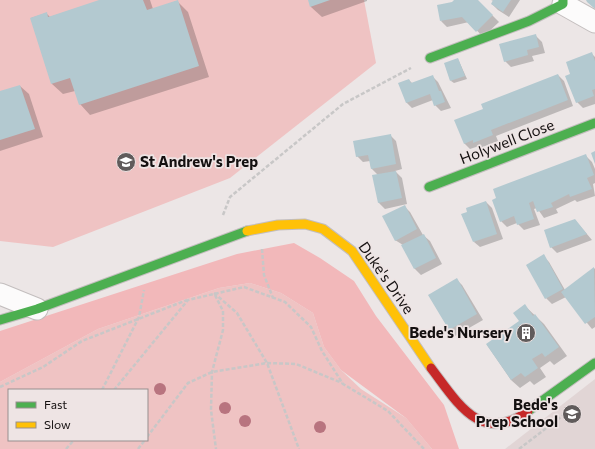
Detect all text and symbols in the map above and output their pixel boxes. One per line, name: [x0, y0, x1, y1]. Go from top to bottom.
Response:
street label: Holywell Close: [457, 115, 556, 167]
school or university icon: St Andrew's Prep: [115, 151, 137, 173]
place label: St Andrew's Prep: [140, 152, 258, 170]
street label: Duke's Drive: [355, 238, 418, 317]
building icon: Bede's Nursery: [515, 322, 537, 344]
place label: Bede's Nursery: [409, 323, 513, 341]
legend: [8, 389, 148, 441]
place label: Bede's Prep School: [476, 395, 558, 430]
text: Fast: [44, 397, 67, 411]
school or university icon: Bede's Prep School: [561, 403, 583, 425]
text: Slow: [44, 417, 71, 431]

